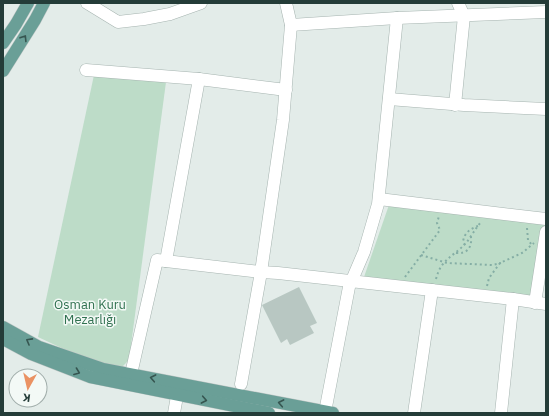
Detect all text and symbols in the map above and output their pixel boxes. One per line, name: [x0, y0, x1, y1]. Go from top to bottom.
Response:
one-way arrow: [19, 35, 27, 42]
park label: Osman Kuru Mezarlığı: [54, 296, 126, 328]
one-way arrow: [26, 339, 33, 346]
one-way arrow: [73, 367, 80, 375]
north arrow: [8, 368, 48, 408]
one-way arrow: [150, 375, 156, 383]
text: K: [22, 390, 31, 405]
one-way arrow: [200, 395, 207, 404]
one-way arrow: [277, 399, 284, 408]

